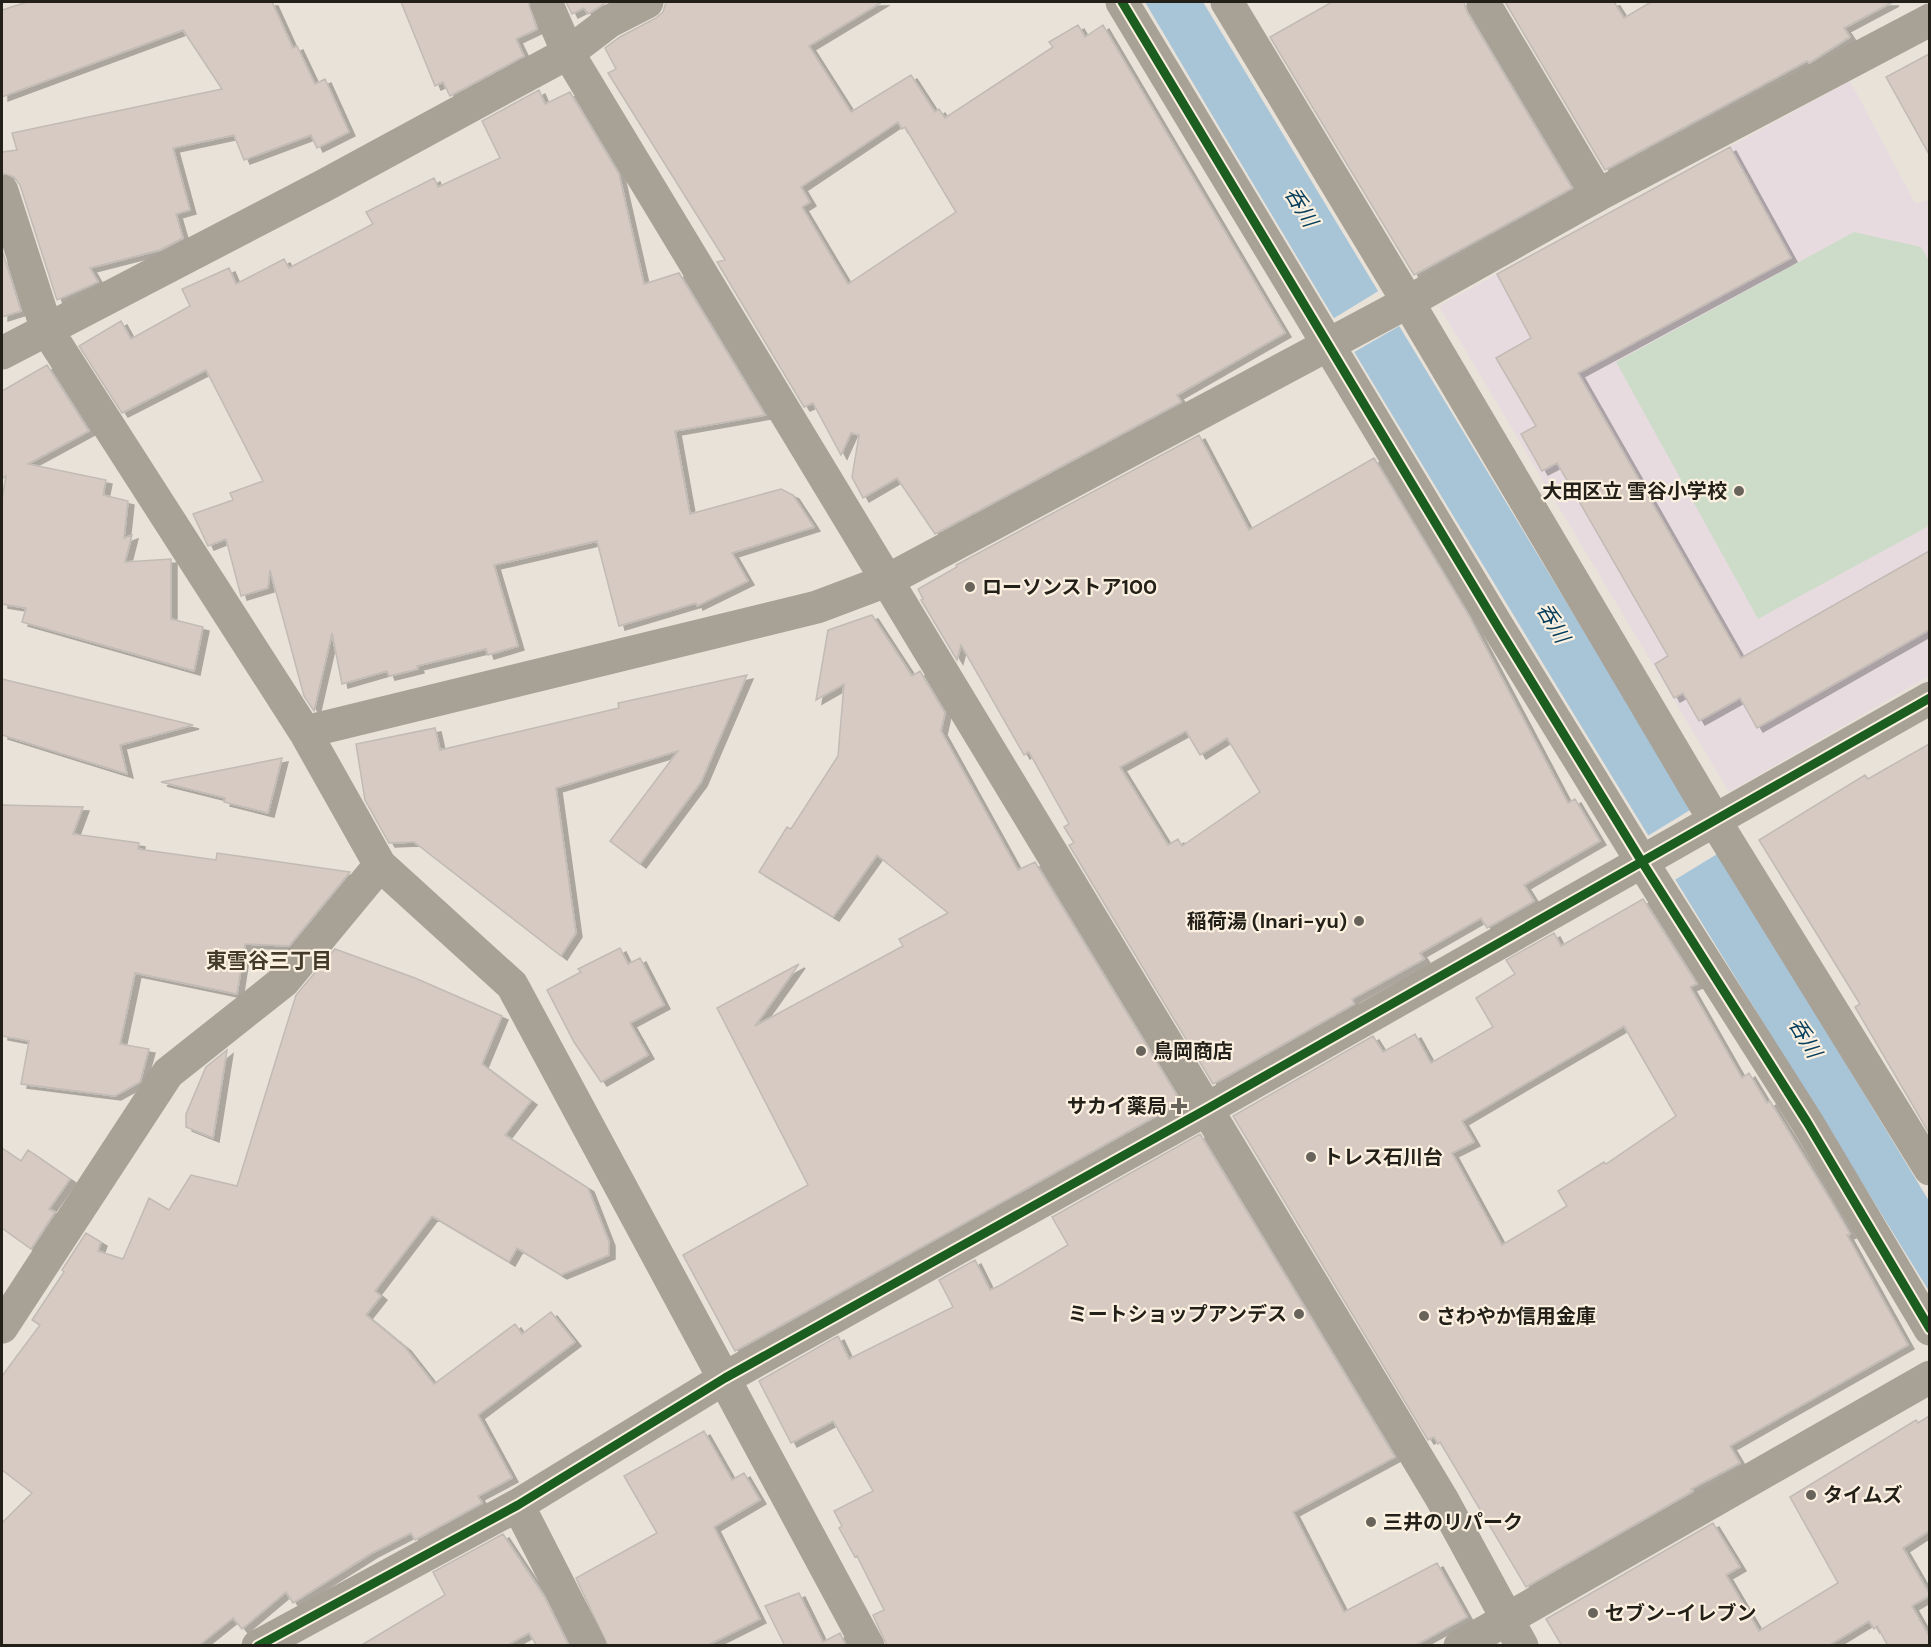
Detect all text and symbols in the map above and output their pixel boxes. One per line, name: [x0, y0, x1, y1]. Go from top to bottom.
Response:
water label: 呑川: [1278, 182, 1325, 234]
place label: 大田区立 雪谷小学校: [1542, 478, 1727, 504]
marker: 大田区立 雪谷小学校: [1732, 484, 1746, 498]
place label: ローソンストア100: [982, 574, 1157, 600]
marker: ローソンストア100: [963, 580, 977, 594]
water label: 呑川: [1530, 598, 1577, 650]
place label: 稲荷湯 (Inari-yu): [1187, 908, 1347, 934]
marker: 稲荷湯 (Inari-yu): [1352, 914, 1366, 928]
district label: 東雪谷三丁目: [206, 947, 332, 975]
water label: 呑川: [1782, 1013, 1829, 1065]
place label: 鳥岡商店: [1153, 1038, 1233, 1064]
marker: 鳥岡商店: [1134, 1044, 1148, 1058]
place label: サカイ薬局: [1067, 1093, 1167, 1119]
marker: サカイ薬局: [1172, 1099, 1186, 1113]
place label: トレス石川台: [1323, 1144, 1443, 1170]
marker: トレス石川台: [1304, 1150, 1318, 1164]
place label: ミートショップアンデス: [1068, 1301, 1287, 1327]
place label: さわやか信用金庫: [1436, 1303, 1596, 1329]
marker: ミートショップアンデス: [1292, 1307, 1306, 1321]
marker: さわやか信用金庫: [1417, 1309, 1431, 1323]
place label: タイムズ: [1823, 1482, 1903, 1508]
marker: タイムズ: [1804, 1488, 1818, 1502]
place label: 三井のリパーク: [1383, 1509, 1523, 1535]
marker: 三井のリパーク: [1364, 1515, 1378, 1529]
place label: セブン-イレブン: [1605, 1600, 1757, 1626]
marker: セブン-イレブン: [1586, 1606, 1600, 1620]

